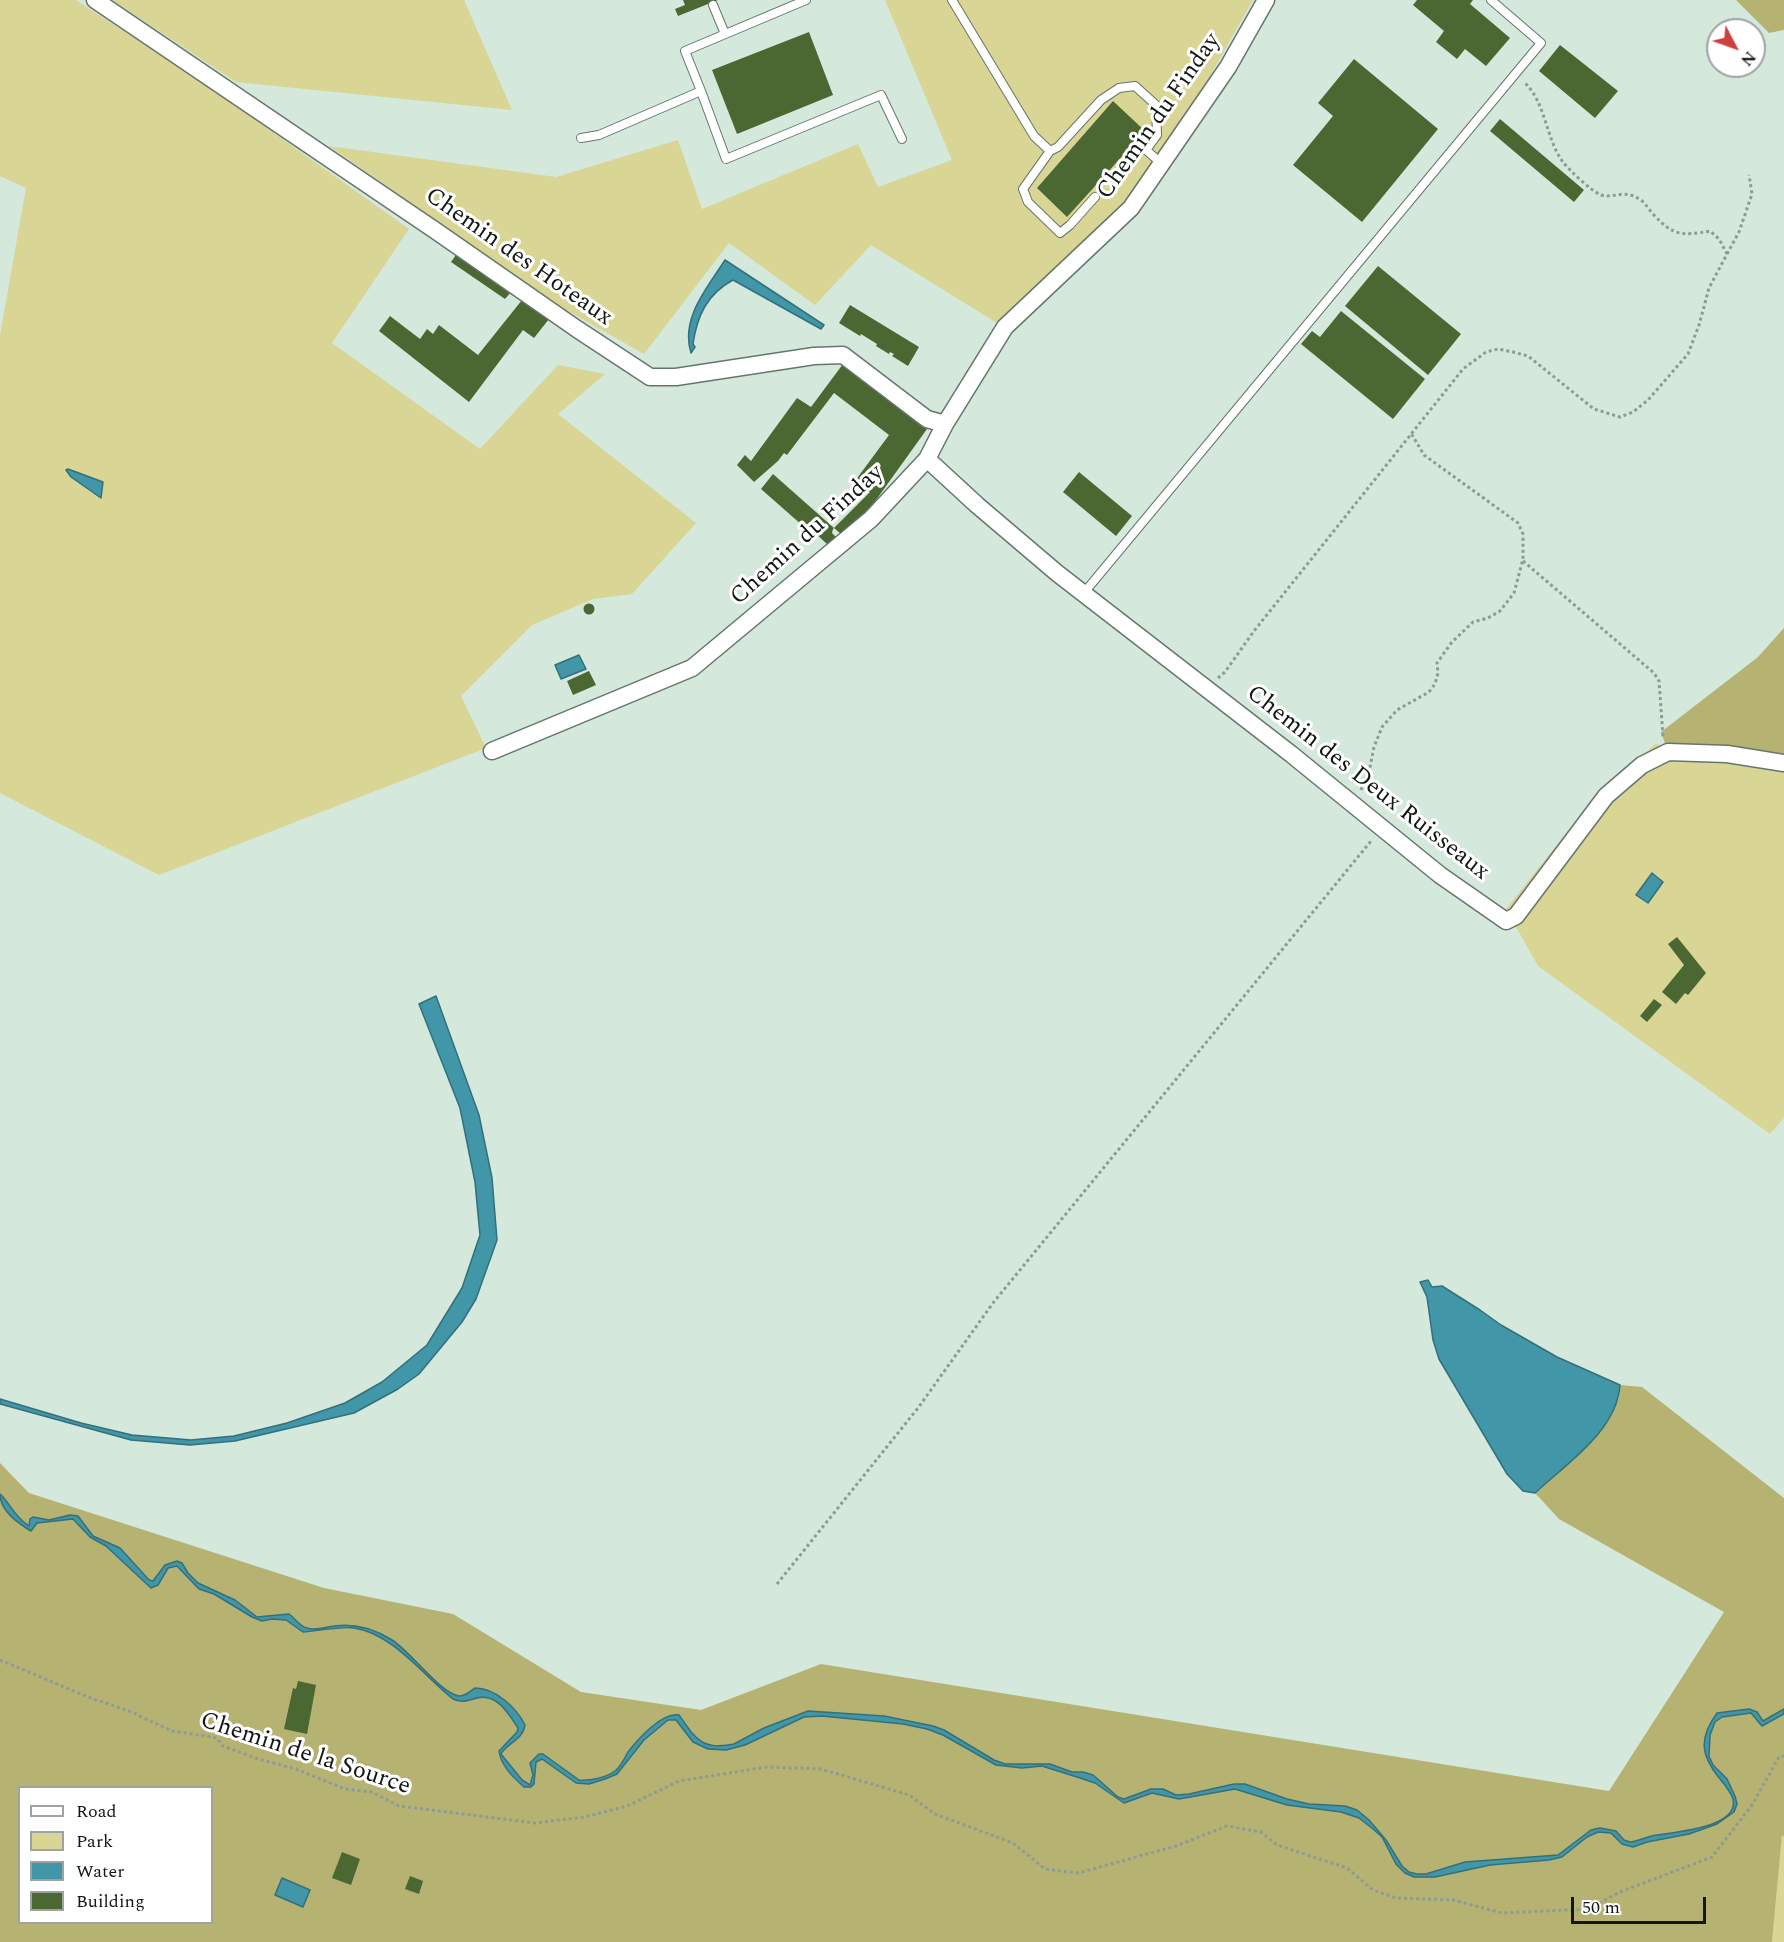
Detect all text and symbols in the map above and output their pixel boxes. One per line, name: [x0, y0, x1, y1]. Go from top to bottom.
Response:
north arrow: [1706, 18, 1766, 78]
street label: Chemin du Finday: [1092, 28, 1228, 206]
text: N: [1735, 46, 1761, 71]
street label: Chemin des Hoteaux: [419, 182, 617, 334]
street label: Chemin du Finday: [725, 460, 891, 612]
street label: Chemin des Deux Ruisseaux: [1240, 680, 1494, 888]
street label: Chemin de la Source: [196, 1707, 414, 1803]
legend: [18, 1786, 213, 1924]
text: Road: [76, 1798, 117, 1825]
text: Park: [76, 1828, 113, 1855]
text: Water: [76, 1858, 124, 1885]
scale bar: [1574, 1885, 1709, 1923]
text: Building: [76, 1888, 145, 1915]
text: 50 m: [1582, 1894, 1620, 1921]

